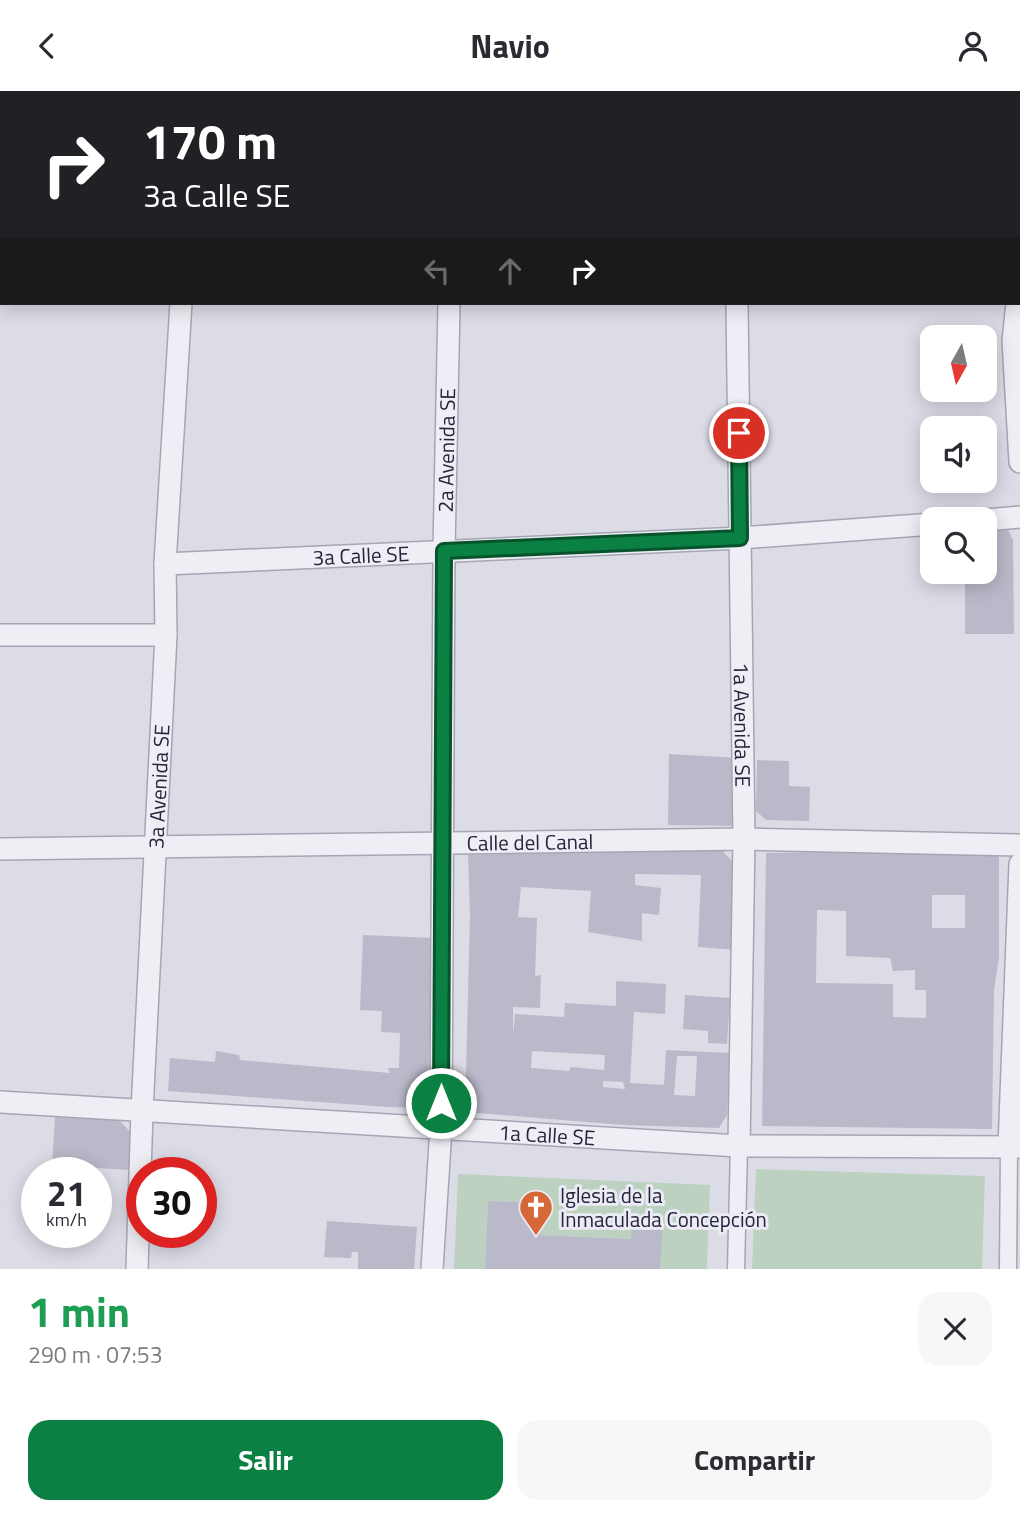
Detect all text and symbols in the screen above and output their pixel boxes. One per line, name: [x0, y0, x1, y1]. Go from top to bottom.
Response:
text: Navio: [470, 22, 550, 70]
icon: back: [28, 27, 66, 65]
icon: person: [954, 27, 992, 65]
text: 170 m: [143, 103, 277, 178]
icon: right: [28, 119, 119, 210]
text: 3a Calle SE: [143, 171, 290, 219]
icon: left: [418, 252, 456, 290]
icon: ahead: [491, 252, 529, 290]
icon: right: [564, 252, 602, 290]
north arrow: [920, 325, 998, 403]
map controls: [920, 325, 997, 584]
street label: 2a Avenida SE: [429, 388, 463, 513]
pin: [709, 403, 769, 463]
icon: arrive: [720, 414, 758, 452]
button: sound: [920, 416, 997, 493]
button: search: [920, 507, 997, 584]
street label: 3a Calle SE: [312, 537, 410, 573]
street label: 1a Avenida SE: [726, 662, 759, 788]
street label: 3a Avenida SE: [139, 723, 177, 850]
street label: Calle del Canal: [466, 825, 594, 859]
position arrow: [404, 1066, 478, 1140]
street label: 1a Calle SE: [498, 1116, 596, 1153]
speed limit sign: 30: [126, 1157, 217, 1248]
text: 21: [47, 1166, 86, 1220]
place label: Iglesia de la Inmaculada Concepción: [560, 1179, 767, 1235]
church icon: Iglesia de la Inmaculada Concepción: [517, 1188, 555, 1237]
text: km/h: [46, 1206, 87, 1233]
text: 1 min: [28, 1279, 130, 1343]
button: close: [918, 1292, 992, 1366]
text: 290 m · 07:53: [28, 1337, 163, 1372]
button: Salir: [28, 1420, 503, 1500]
button: Compartir: [517, 1420, 992, 1500]

